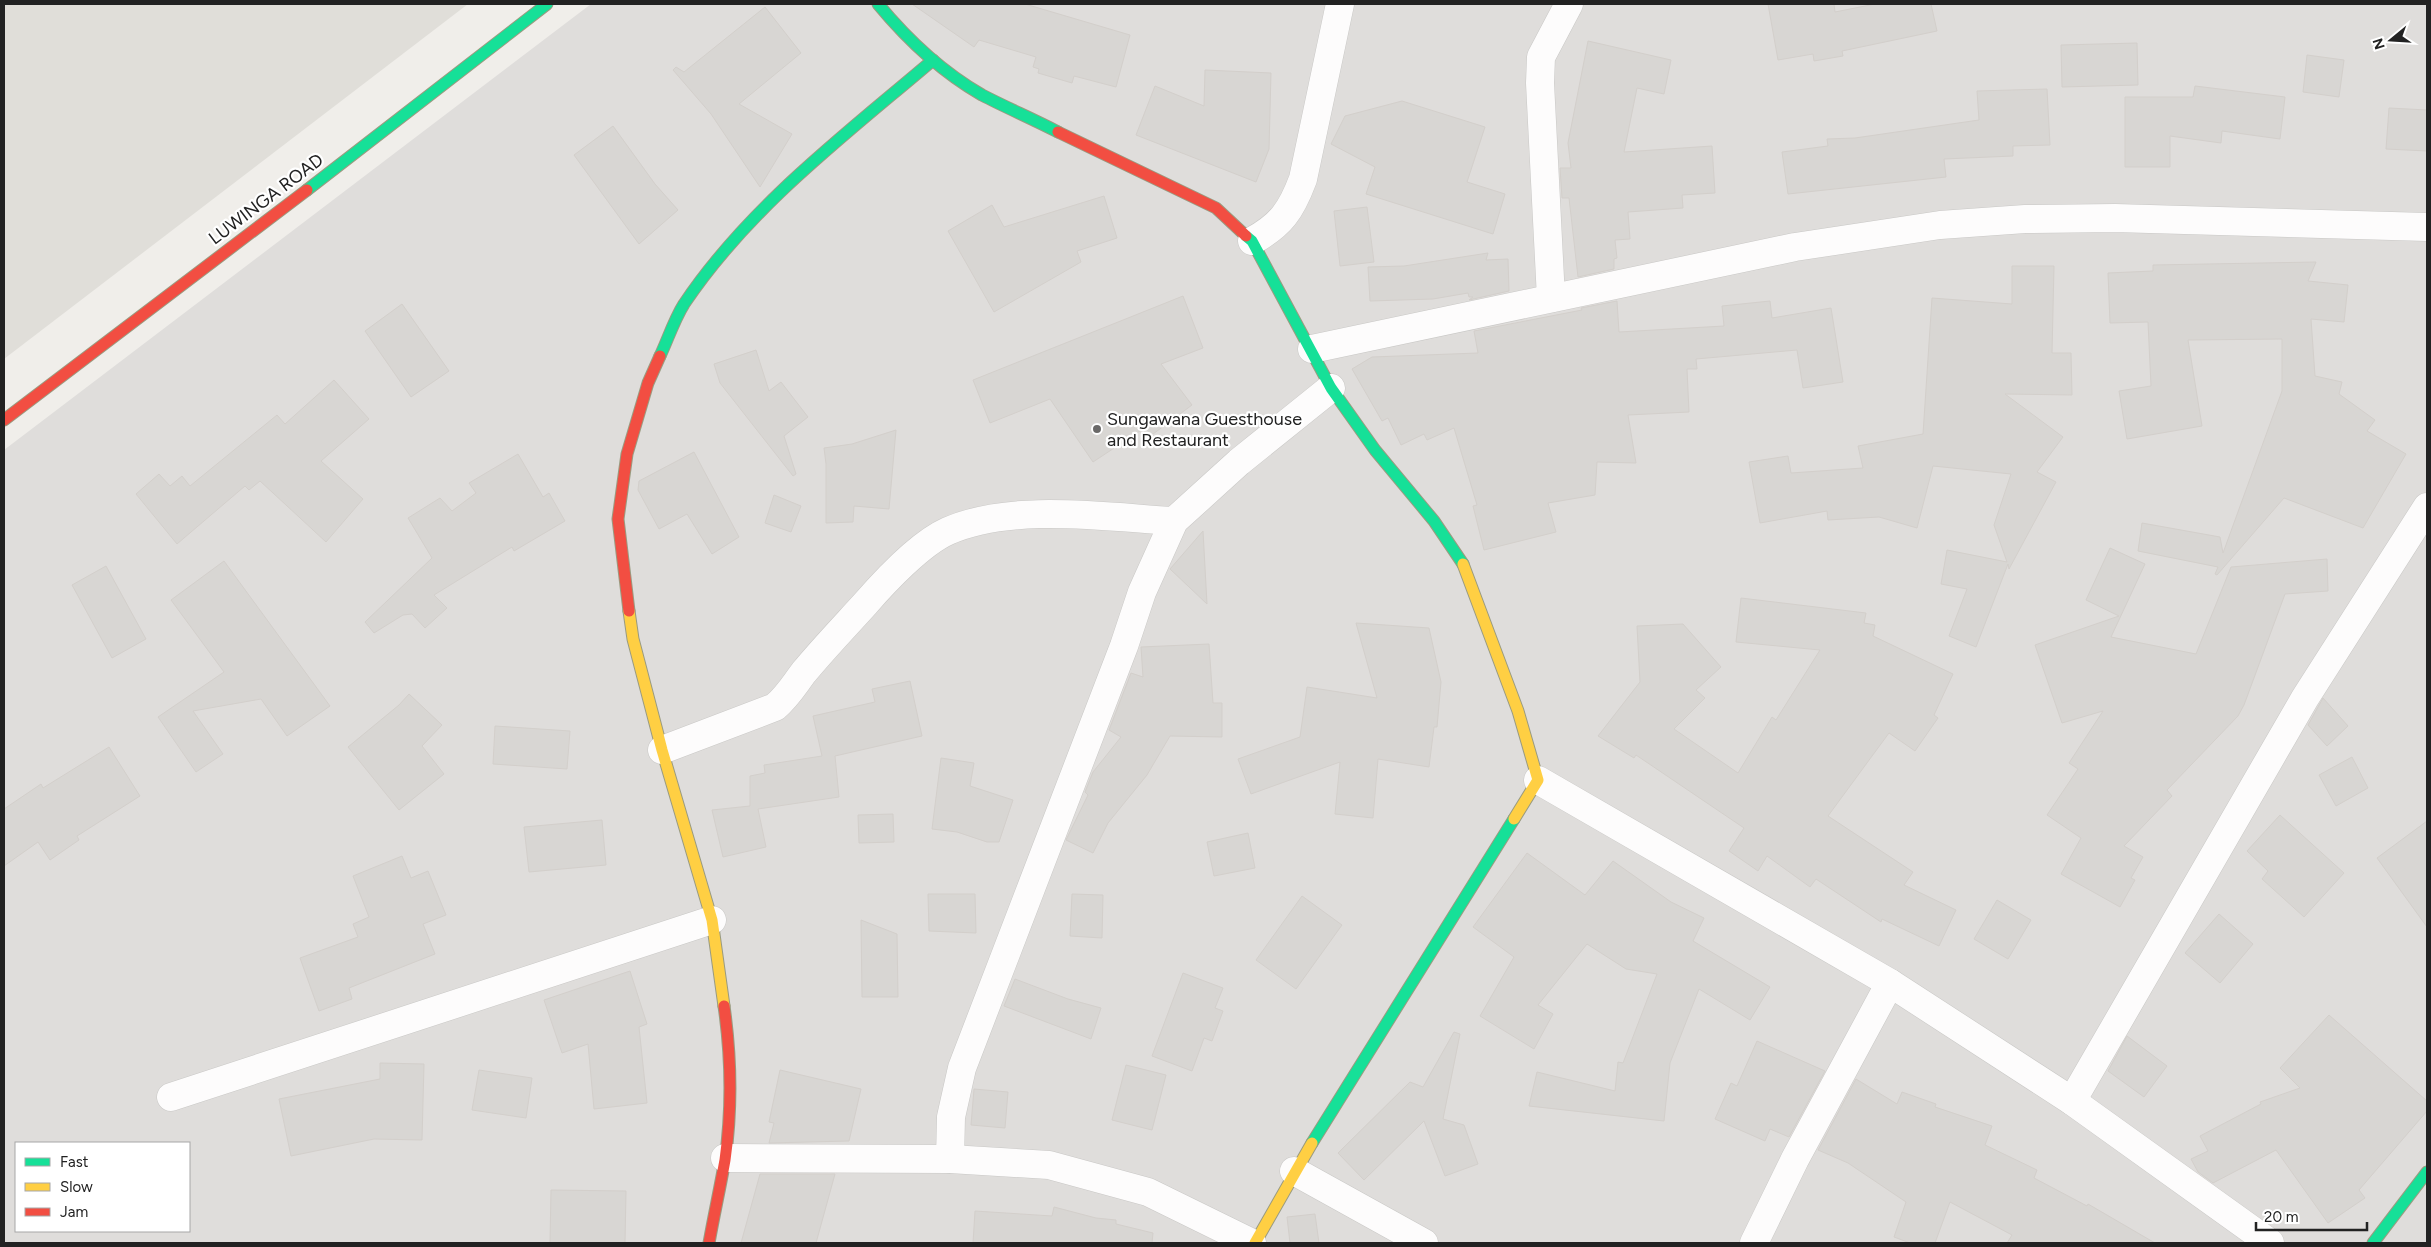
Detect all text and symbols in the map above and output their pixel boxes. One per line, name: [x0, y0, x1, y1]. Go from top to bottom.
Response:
north arrow: [2366, 15, 2416, 65]
text: N: [2369, 36, 2389, 52]
street label: LUWINGA ROAD: [204, 149, 328, 249]
place label: Sungawana Guesthouse and Restaurant: [1107, 408, 1302, 451]
marker: Sungawana Guesthouse and Restaurant: [1091, 423, 1103, 435]
legend: [15, 1142, 190, 1232]
text: Fast: [60, 1153, 89, 1171]
text: Slow: [60, 1178, 93, 1196]
scale bar: [2256, 1200, 2367, 1232]
text: Jam: [60, 1203, 88, 1221]
text: 20 m: [2264, 1208, 2298, 1226]

